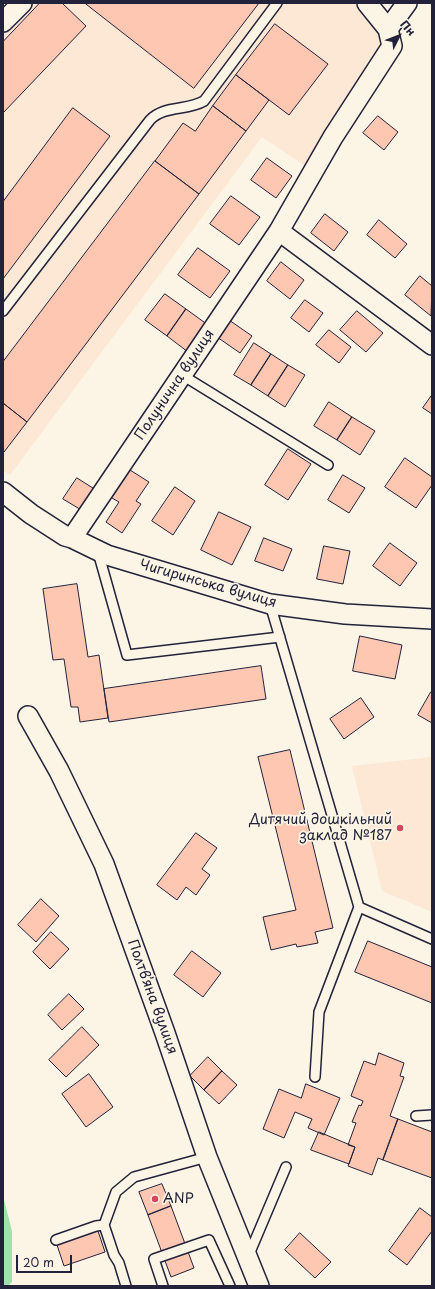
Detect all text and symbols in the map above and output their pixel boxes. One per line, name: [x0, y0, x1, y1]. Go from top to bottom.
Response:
north arrow: [379, 16, 419, 56]
text: Пн: [397, 16, 420, 39]
street label: Полунична вулиця: [132, 326, 218, 444]
street label: Чигиринська вулиця: [138, 556, 278, 612]
place label: Дитячий дошкільний заклад №187: [249, 812, 392, 844]
marker: Дитячий дошкільний заклад №187: [395, 823, 405, 833]
street label: Полтвʼяна вулиця: [123, 937, 181, 1057]
place label: ANP: [163, 1191, 194, 1207]
marker: ANP: [150, 1194, 160, 1204]
scale bar: [18, 1247, 74, 1273]
text: 20 m: [23, 1253, 54, 1271]

